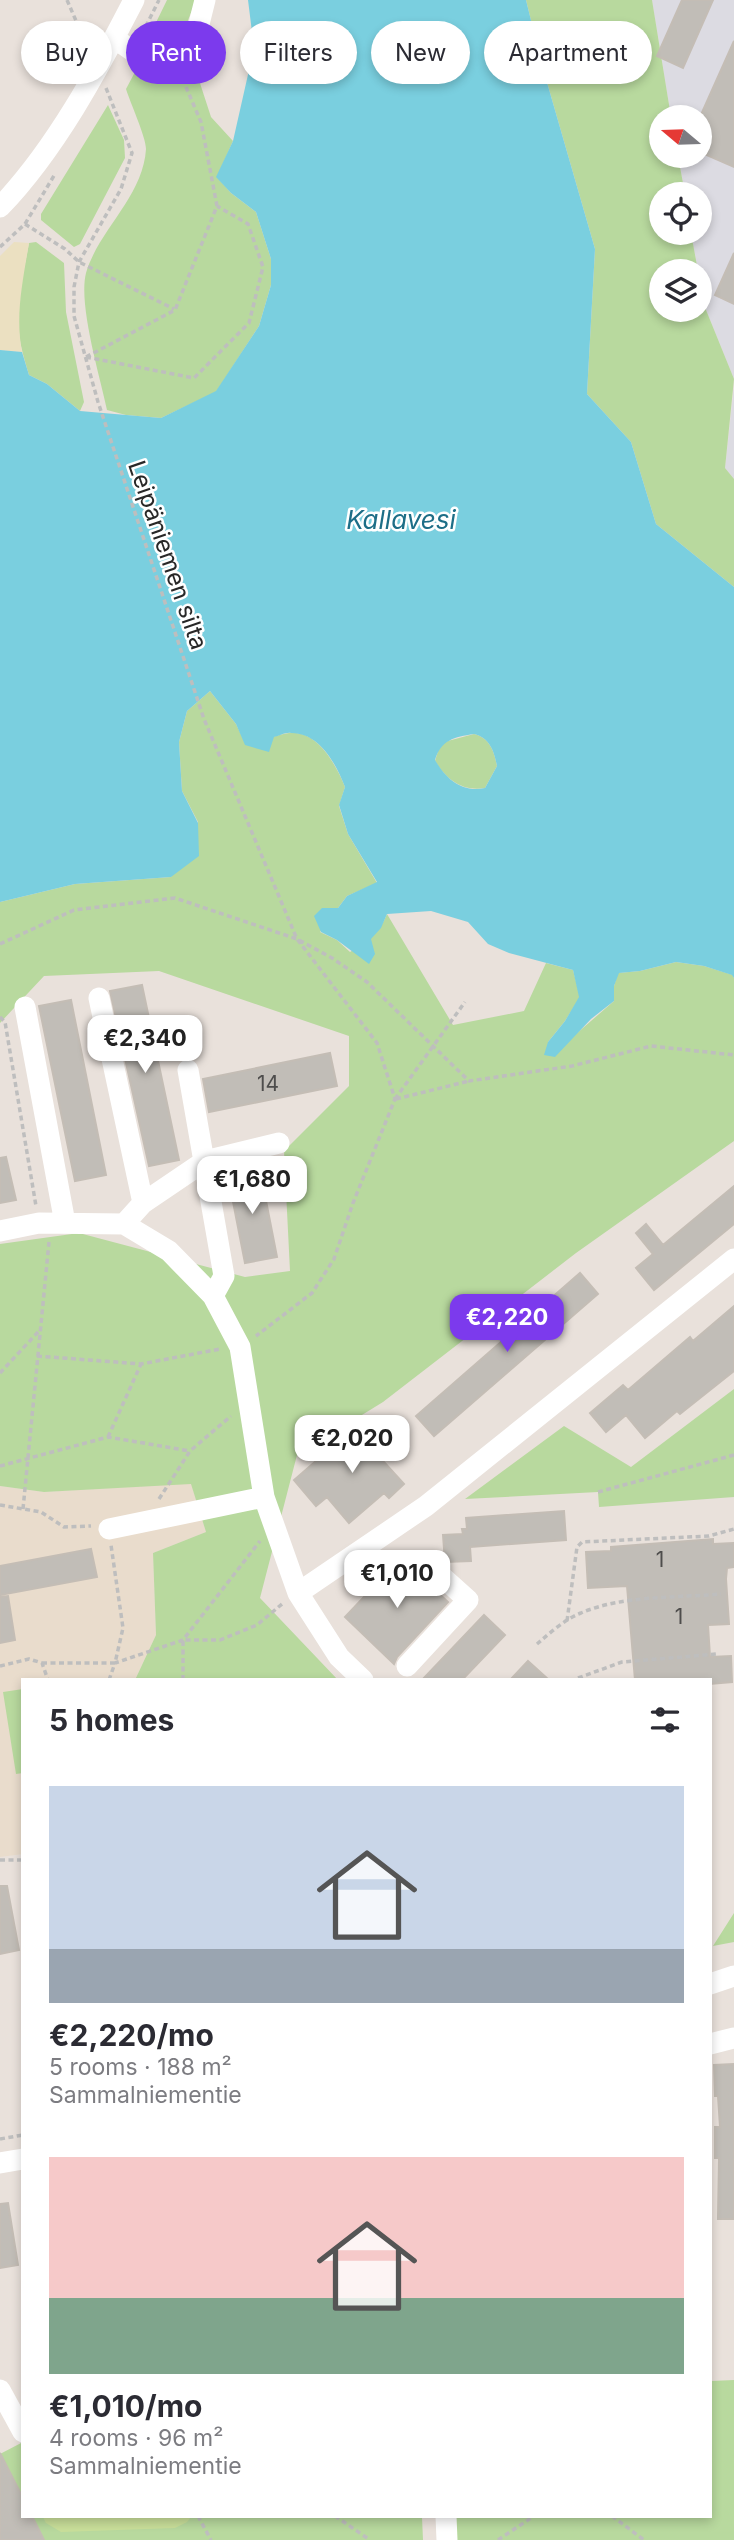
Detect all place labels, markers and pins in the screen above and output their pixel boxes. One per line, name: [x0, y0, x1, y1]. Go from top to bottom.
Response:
pin: €2,340: [88, 1016, 202, 1075]
pin: €1,680: [195, 1156, 309, 1216]
pin: €2,220: [450, 1294, 564, 1354]
pin: €2,020: [295, 1416, 409, 1475]
pin: €1,010: [340, 1550, 454, 1610]

